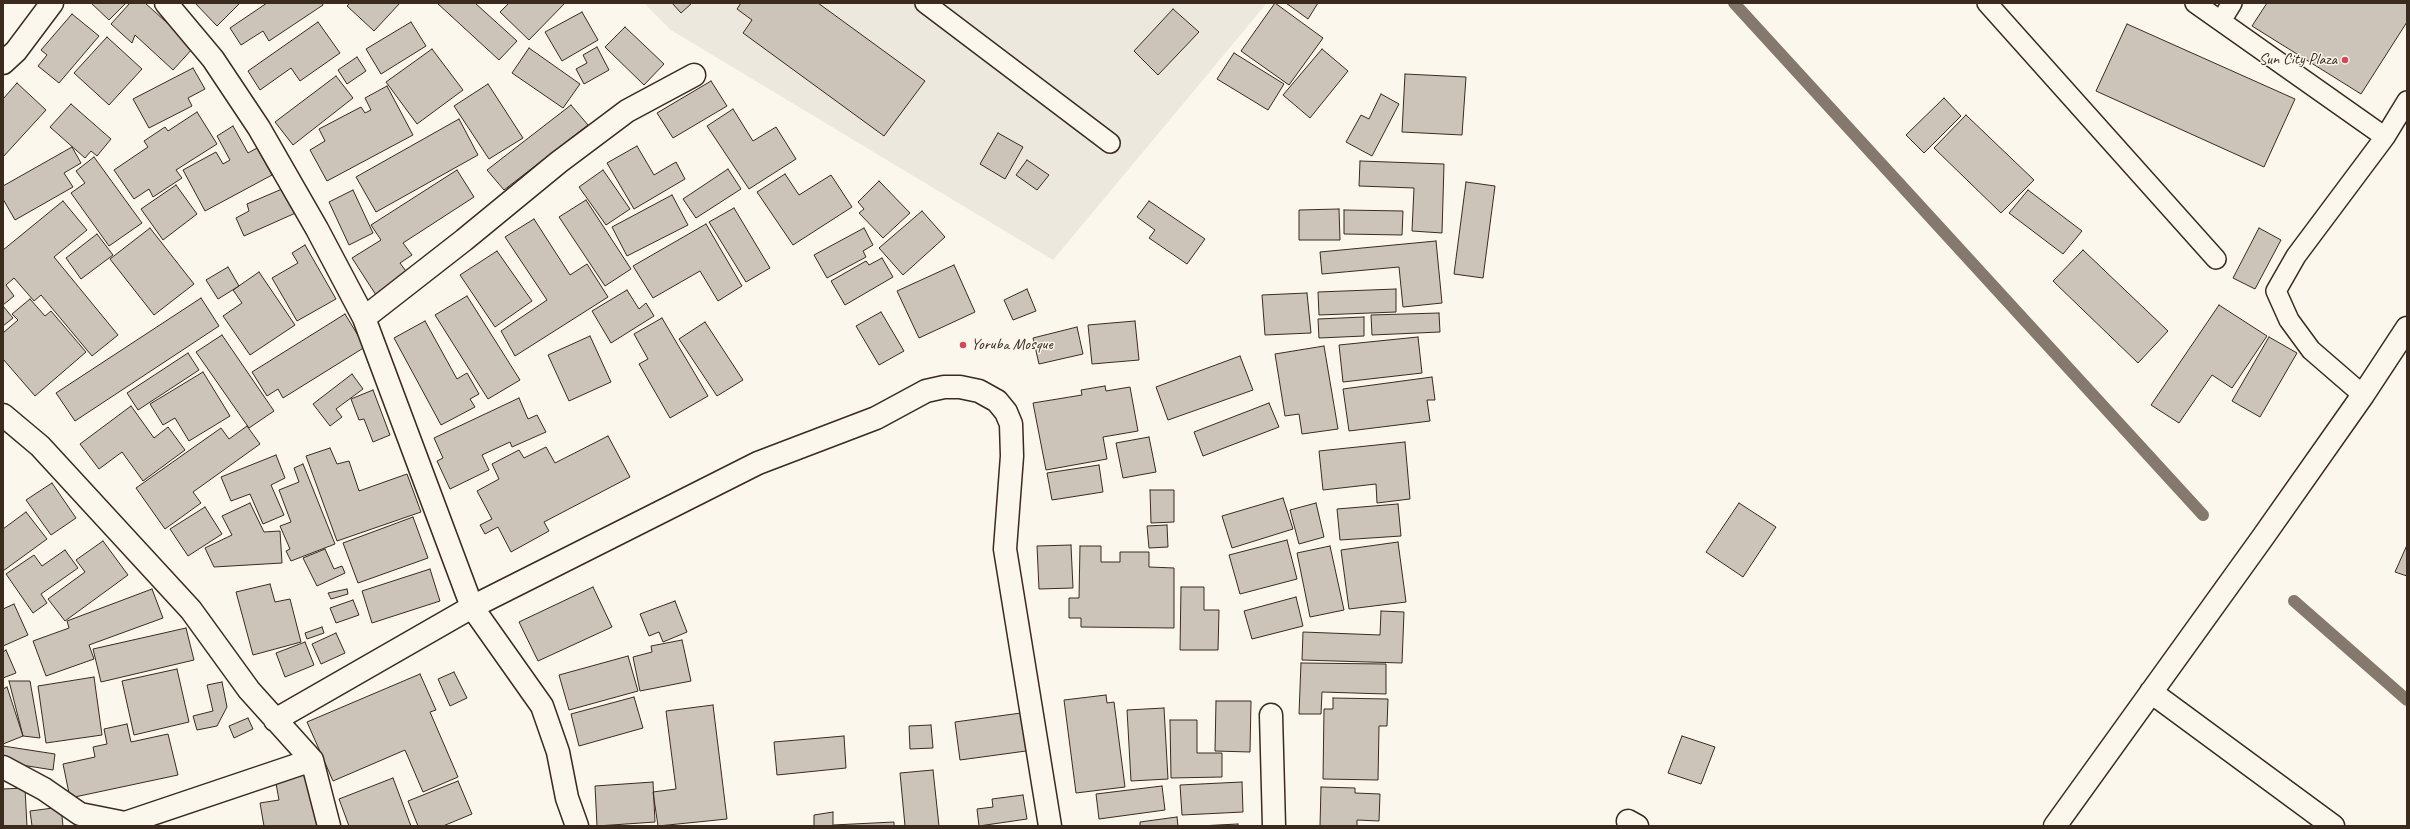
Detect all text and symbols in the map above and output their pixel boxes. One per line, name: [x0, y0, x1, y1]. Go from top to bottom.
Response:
place label: Sun City Plaza: [2259, 50, 2337, 70]
marker: Sun City Plaza: [2340, 55, 2350, 65]
place label: Yoruba Mosque: [971, 335, 1053, 355]
marker: Yoruba Mosque: [958, 340, 968, 350]

